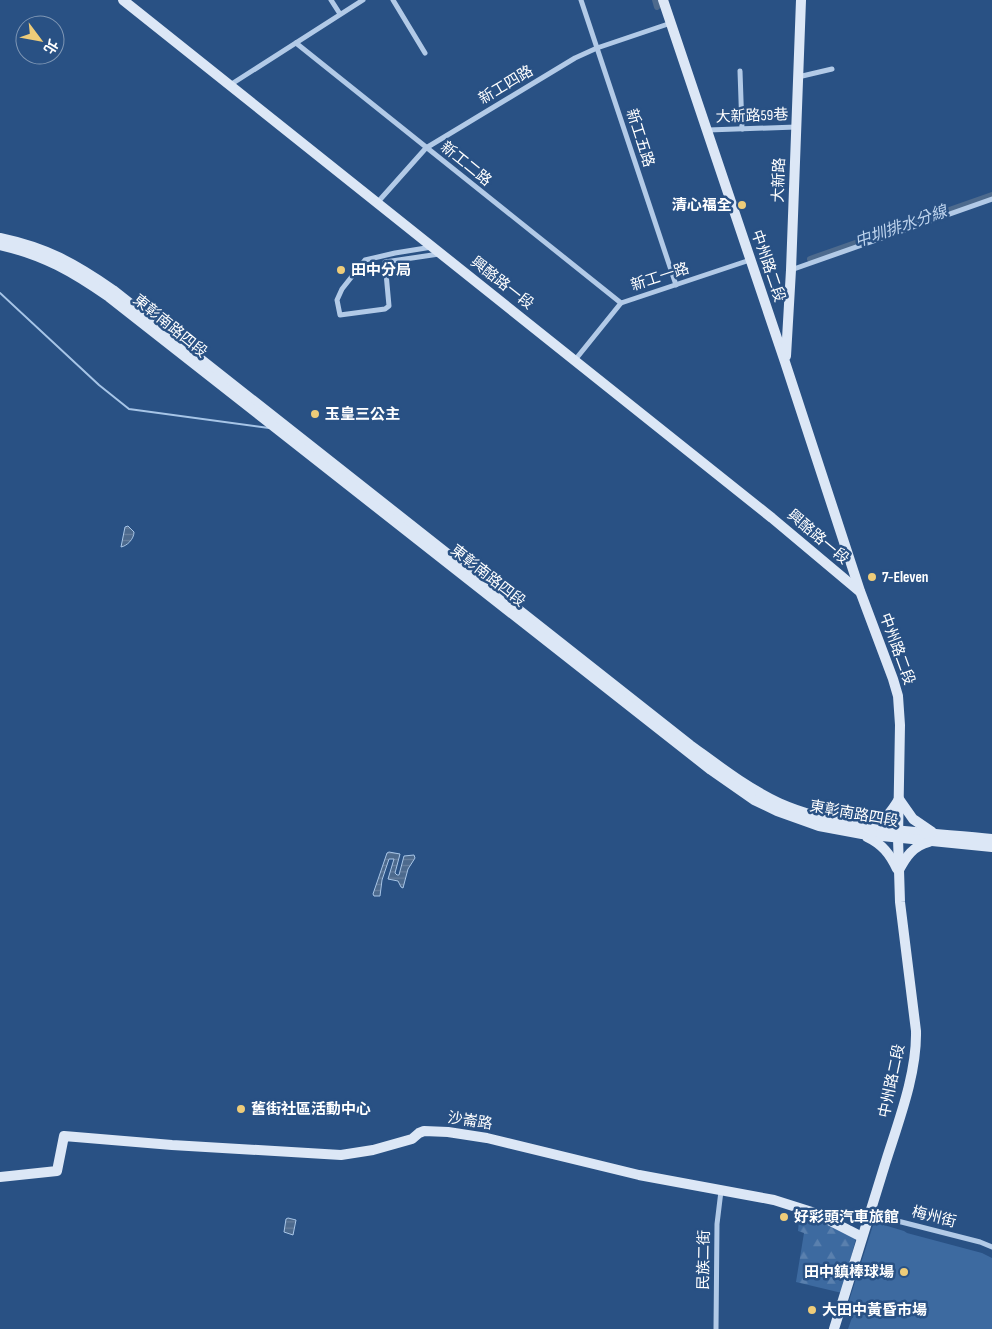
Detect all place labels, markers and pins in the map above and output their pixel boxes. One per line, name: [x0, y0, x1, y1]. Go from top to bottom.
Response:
place label: 清心福全: [672, 196, 732, 215]
marker: 清心福全: [736, 199, 748, 211]
place label: 田中分局: [351, 261, 411, 280]
marker: 田中分局: [335, 264, 347, 276]
place label: 玉皇三公主: [325, 405, 400, 424]
marker: 玉皇三公主: [309, 408, 321, 420]
place label: 7-Eleven: [882, 568, 929, 587]
marker: 7-Eleven: [866, 571, 878, 583]
place label: 舊街社區活動中心: [251, 1100, 371, 1119]
marker: 舊街社區活動中心: [235, 1103, 247, 1115]
place label: 好彩頭汽車旅館: [794, 1208, 899, 1227]
marker: 好彩頭汽車旅館: [778, 1211, 790, 1223]
place label: 田中鎮棒球場: [804, 1263, 894, 1282]
marker: 田中鎮棒球場: [898, 1266, 910, 1278]
place label: 大田中黃昏市場: [822, 1301, 927, 1320]
marker: 大田中黃昏市場: [806, 1304, 818, 1316]

